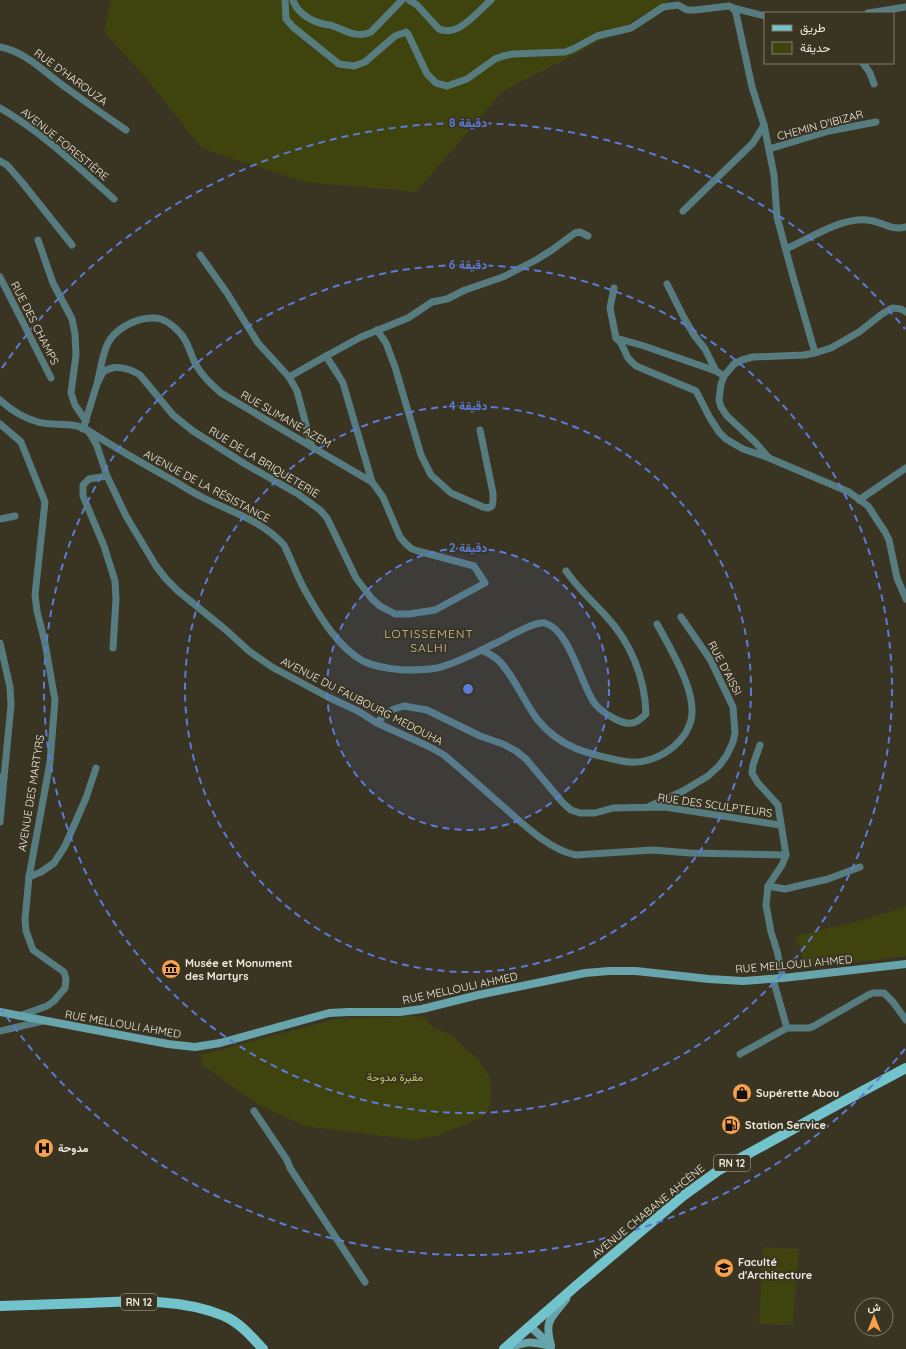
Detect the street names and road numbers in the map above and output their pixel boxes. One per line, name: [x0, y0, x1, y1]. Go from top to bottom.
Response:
street label: RUE D'HAROUZA: [32, 46, 110, 108]
street label: AVENUE FORESTIÈRE: [18, 104, 112, 184]
street label: CHEMIN D'IBIZAR: [775, 107, 865, 143]
street label: RUE DES CHAMPS: [8, 279, 62, 367]
street label: RUE SLIMANE AZEM: [238, 387, 334, 451]
street label: RUE DE LA BRIQUETERIE: [206, 423, 322, 501]
street label: AVENUE DE LA RÉSISTANCE: [141, 447, 273, 525]
street label: RUE D'AISSI: [705, 638, 745, 698]
street label: AVENUE DU FAUBOURG MEDOUHA: [279, 654, 445, 748]
street label: AVENUE DES MARTYRS: [15, 734, 47, 852]
street label: RUE DES SCULPTEURS: [657, 790, 773, 820]
street label: RUE MELLOULI AHMED: [735, 952, 853, 976]
street label: RUE MELLOULI AHMED: [401, 969, 519, 1007]
street label: RUE MELLOULI AHMED: [64, 1007, 182, 1041]
road number: RN 12: [714, 1155, 750, 1171]
street label: AVENUE CHABANE AHCÈNE: [589, 1161, 707, 1261]
road number: RN 12: [121, 1294, 157, 1310]

